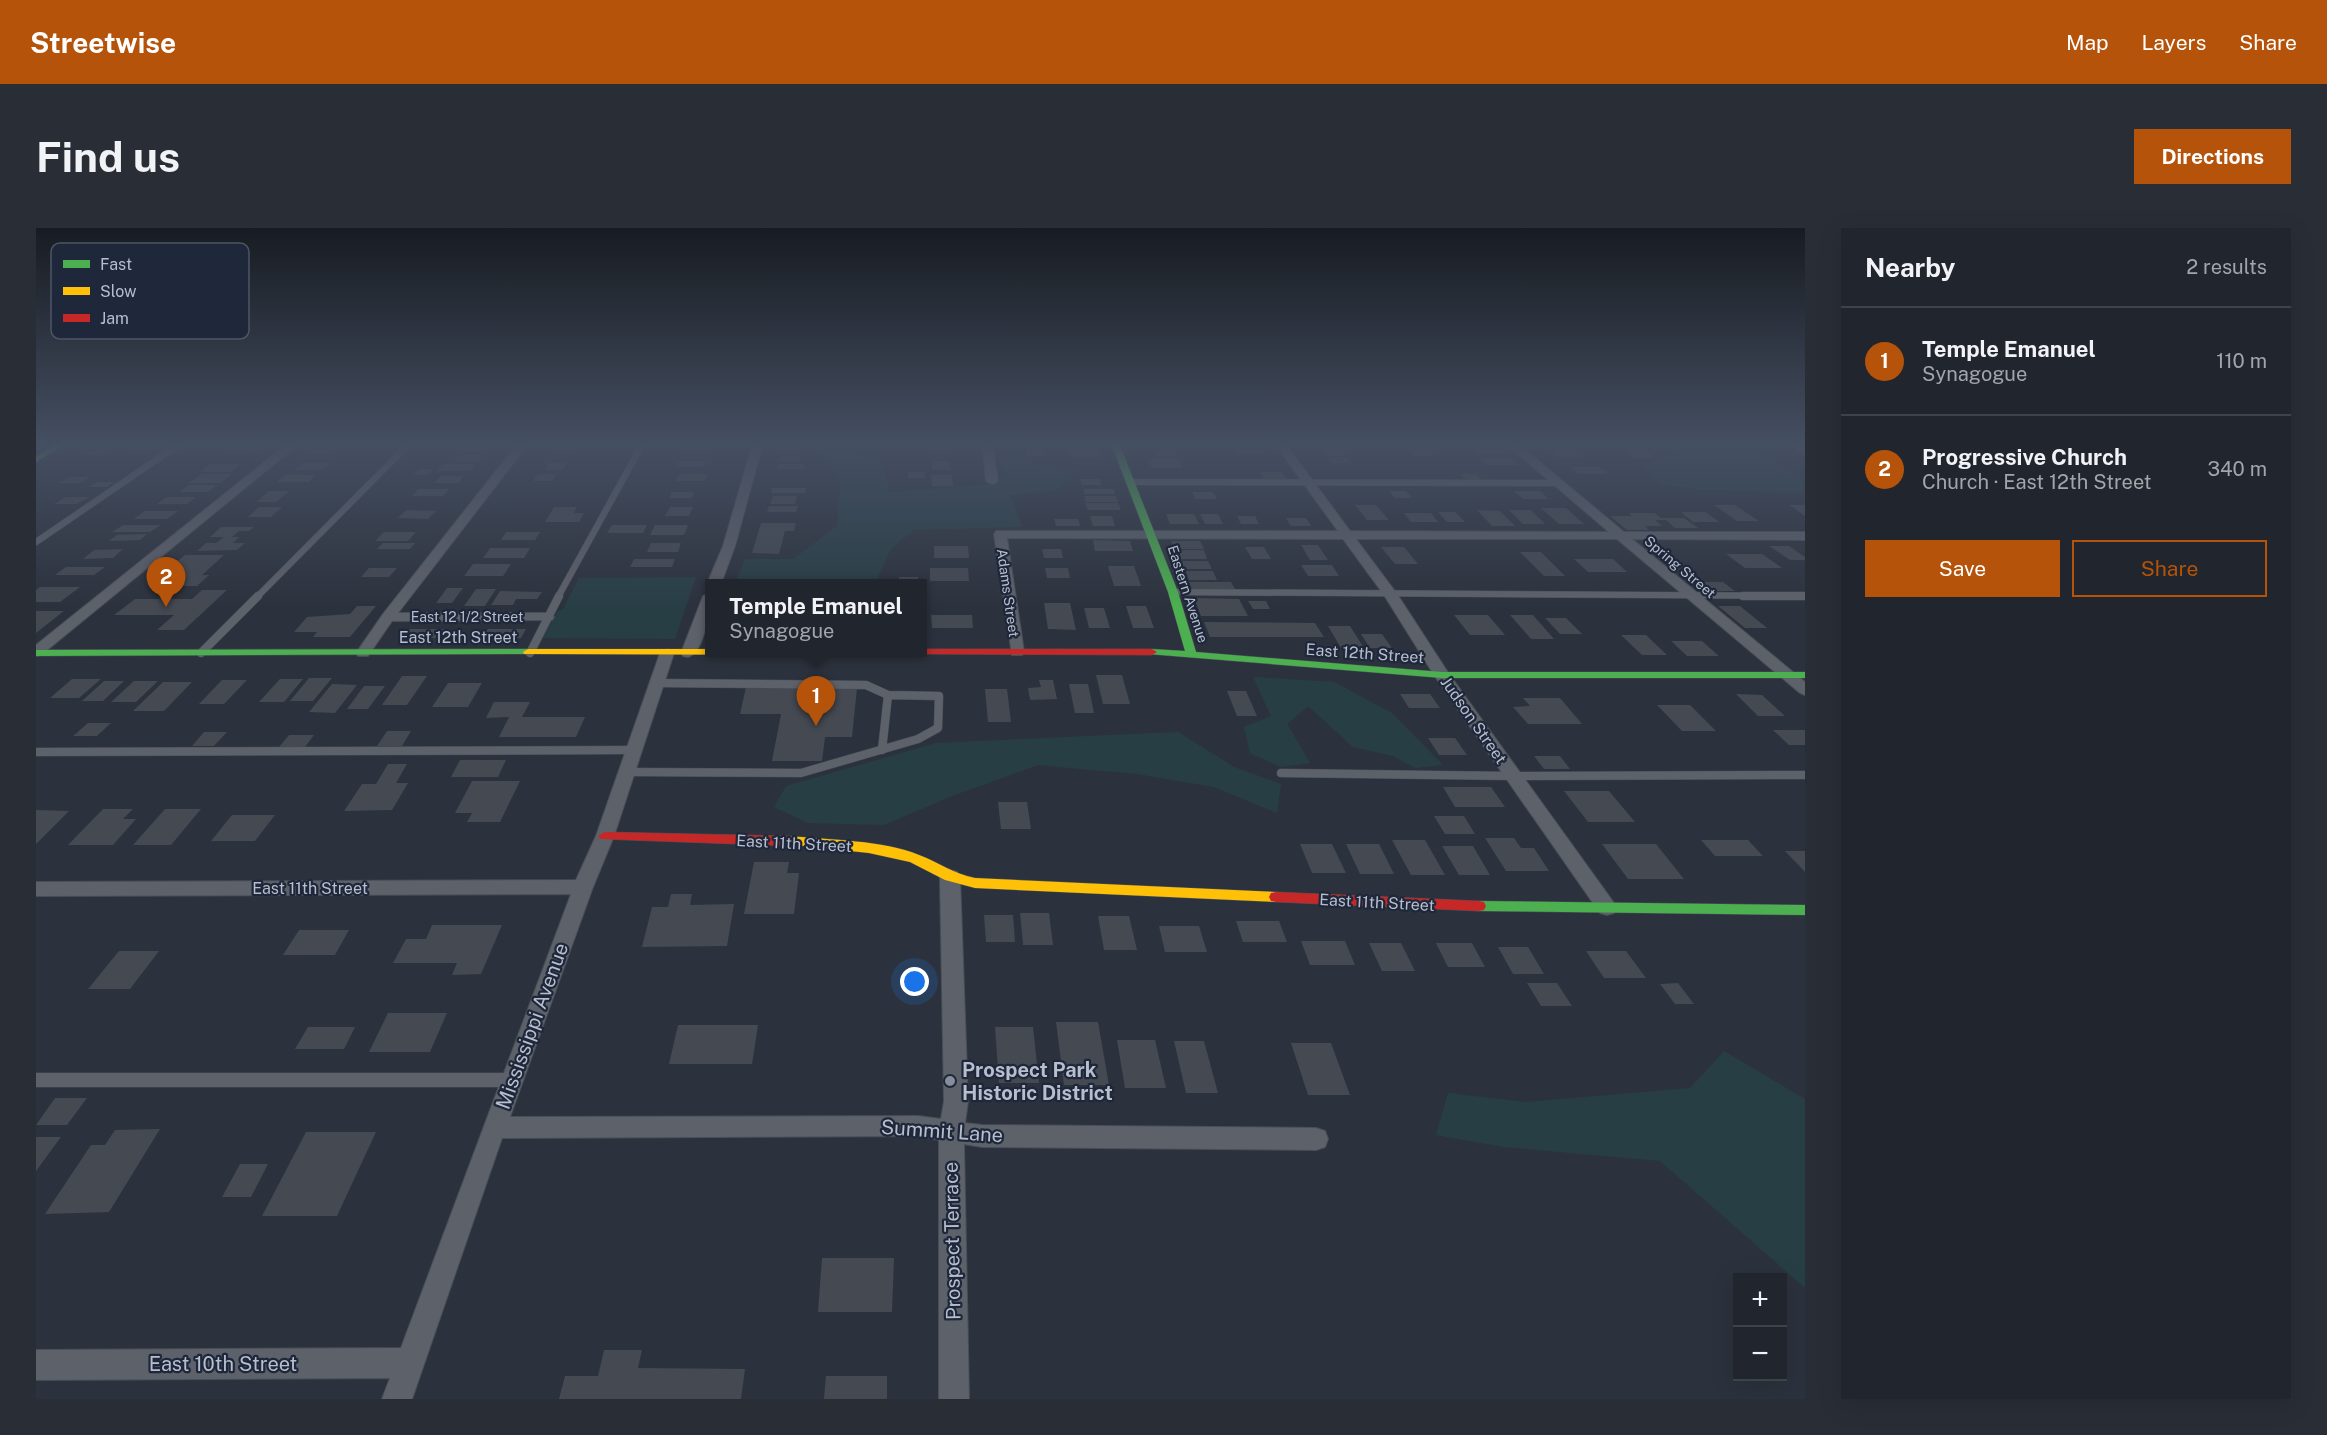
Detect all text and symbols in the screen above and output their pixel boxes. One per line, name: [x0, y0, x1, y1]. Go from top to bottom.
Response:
text: Streetwise: [30, 26, 176, 59]
text: Map: [2066, 30, 2109, 55]
text: Layers: [2142, 30, 2206, 55]
text: Share: [2239, 30, 2297, 55]
button: Directions: [2134, 129, 2291, 184]
text: Find us: [36, 132, 180, 181]
legend: [51, 243, 249, 339]
text: Nearby: [1865, 252, 1955, 283]
text: Fast: [100, 255, 132, 274]
text: 2 results: [2186, 255, 2267, 279]
text: Slow: [100, 282, 137, 301]
text: Jam: [100, 309, 129, 328]
text: Temple Emanuel: [1922, 336, 2096, 362]
text: 1: [1880, 349, 1889, 373]
text: 110 m: [2216, 349, 2267, 373]
text: Synagogue: [1922, 362, 2027, 386]
text: Progressive Church: [1922, 444, 2127, 470]
text: 2: [1878, 457, 1891, 481]
text: 340 m: [2207, 457, 2267, 481]
text: Church · East 12th Street: [1922, 470, 2152, 494]
street label: Spring Street: [1641, 533, 1719, 601]
button: Save: [1865, 540, 2060, 597]
button: Share: [2072, 540, 2267, 597]
street label: Eastern Avenue: [1165, 543, 1211, 645]
street label: Adams Street: [994, 548, 1022, 638]
pin: 2: [146, 558, 186, 607]
popup: [705, 579, 927, 657]
text: Temple Emanuel: [729, 593, 903, 619]
street label: East 12 1/2 Street: [411, 609, 523, 625]
text: Synagogue: [729, 619, 834, 643]
street label: East 12th Street: [399, 628, 517, 647]
street label: East 12th Street: [1305, 640, 1425, 667]
street label: Judson Street: [1437, 673, 1511, 768]
pin: 1: [796, 676, 836, 726]
street label: East 11th Street: [736, 831, 852, 856]
street label: East 11th Street: [252, 879, 368, 898]
street label: East 11th Street: [1319, 890, 1435, 915]
street label: Mississippi Avenue: [491, 939, 573, 1113]
your location: [900, 967, 929, 996]
place label: Prospect Park Historic District: [962, 1058, 1113, 1105]
marker: Prospect Park Historic District: [943, 1074, 957, 1088]
street label: Summit Lane: [880, 1115, 1004, 1147]
street label: Prospect Terrace: [939, 1162, 965, 1320]
map controls: [1733, 1273, 1787, 1381]
button: +: [1733, 1273, 1787, 1327]
button: −: [1733, 1327, 1787, 1381]
street label: East 10th Street: [149, 1352, 297, 1376]

